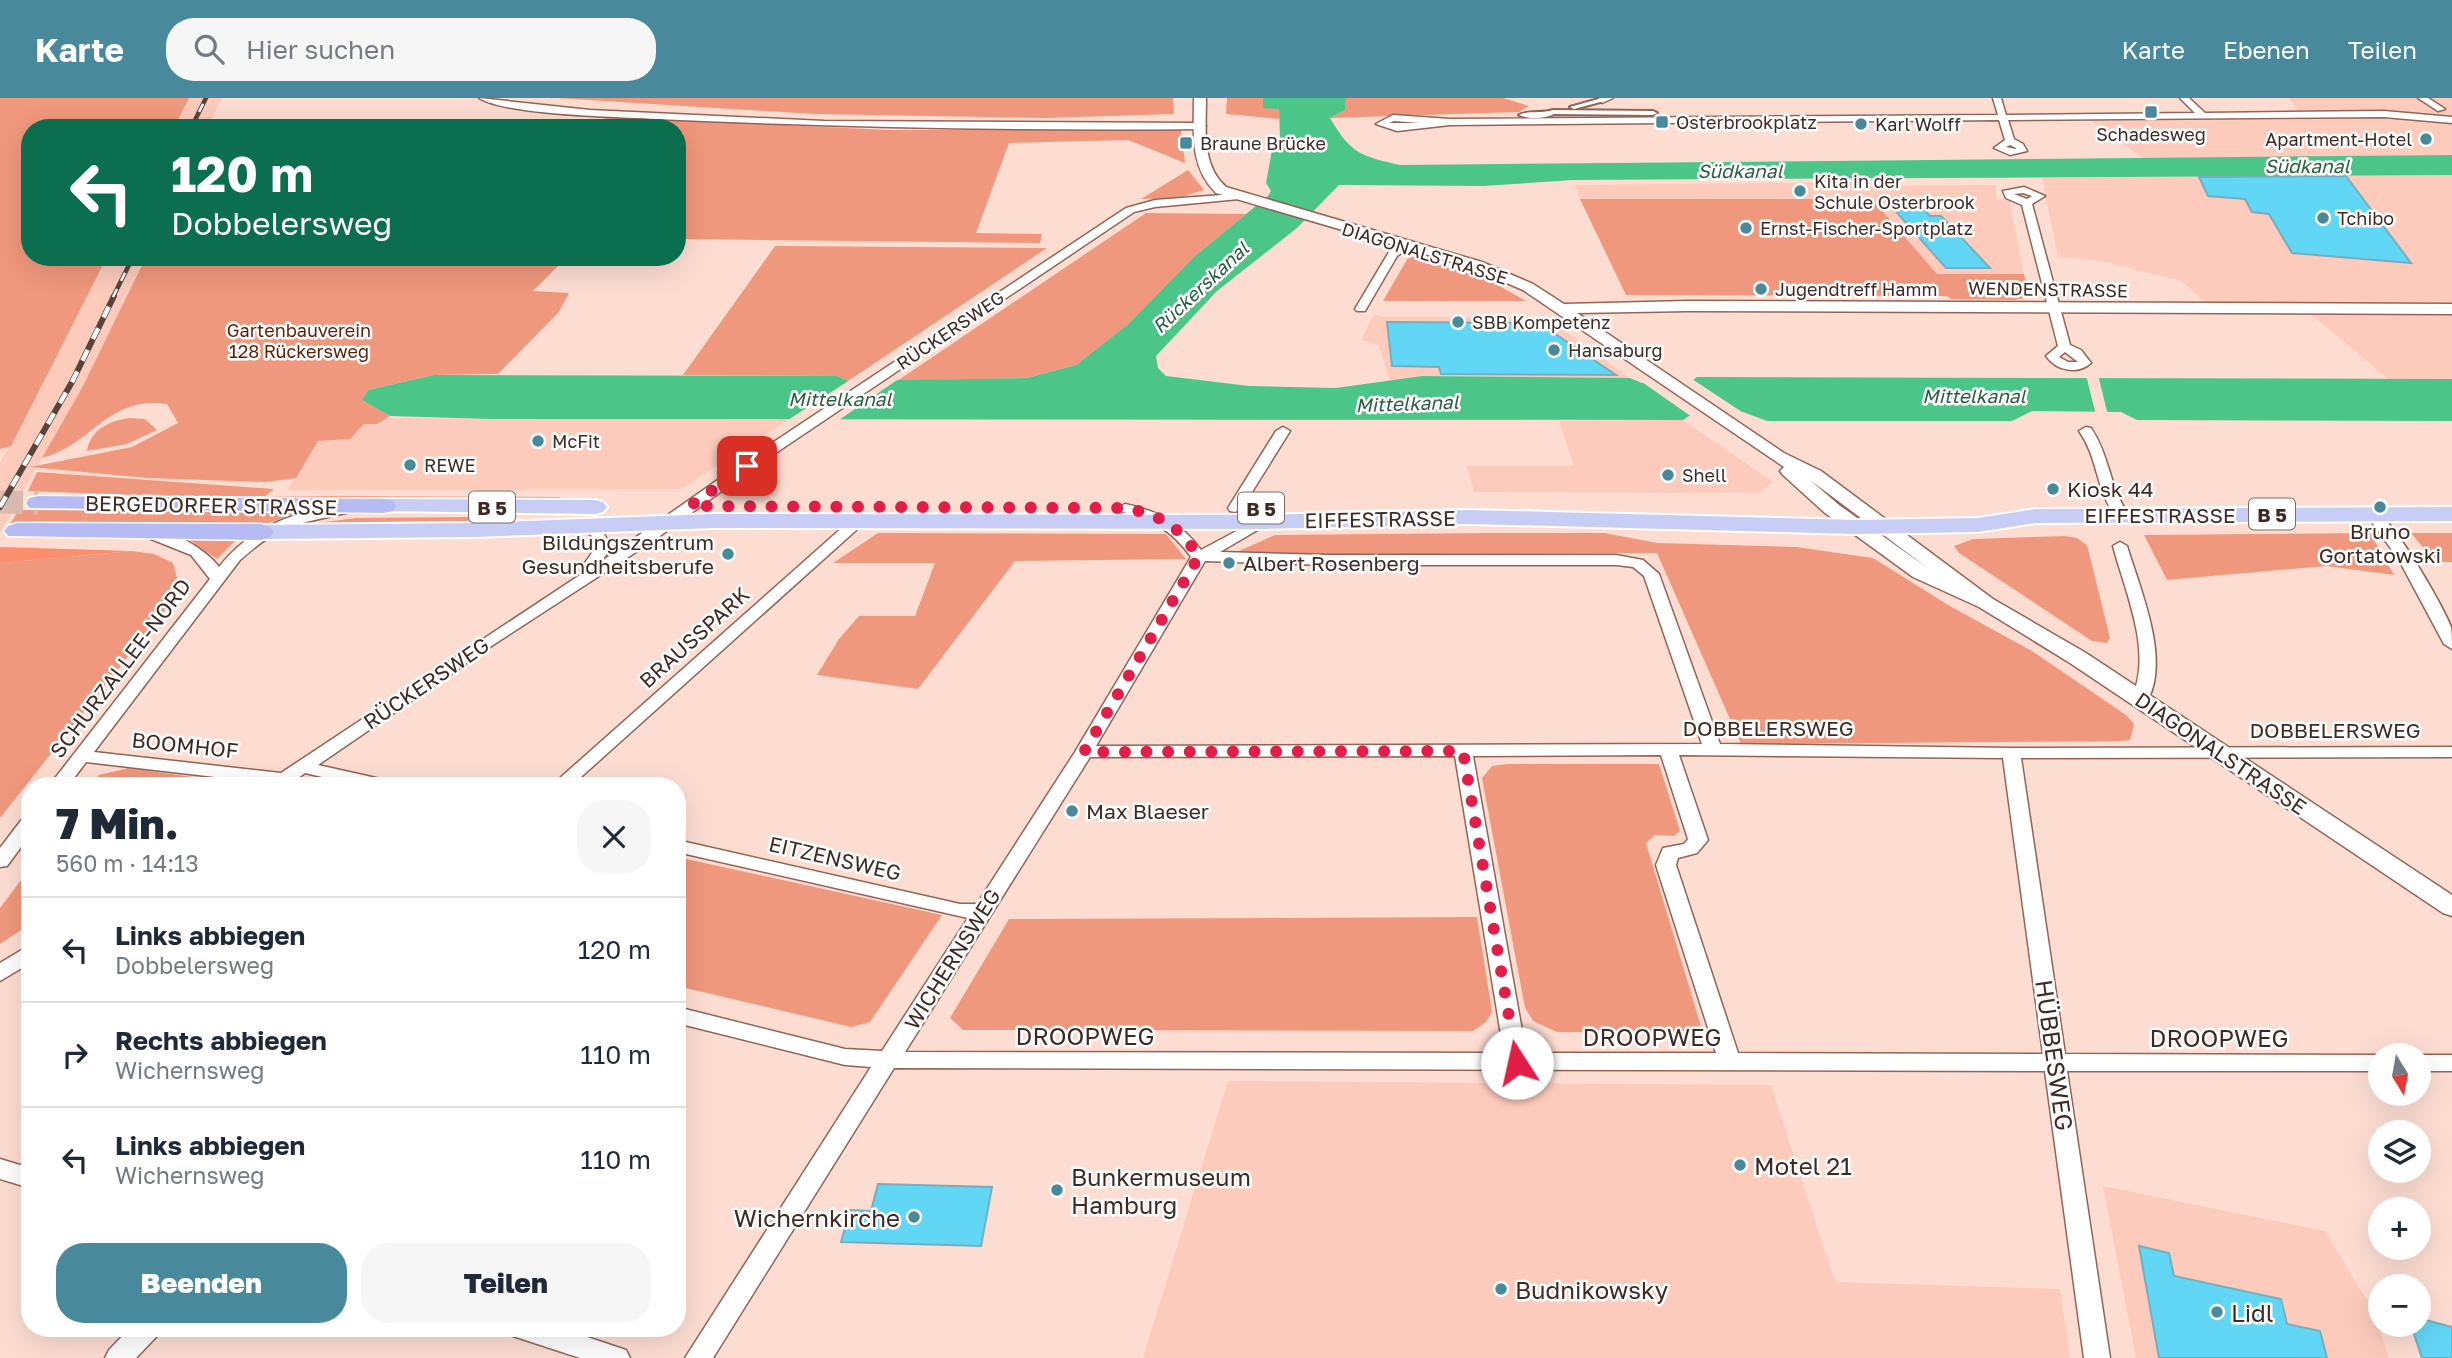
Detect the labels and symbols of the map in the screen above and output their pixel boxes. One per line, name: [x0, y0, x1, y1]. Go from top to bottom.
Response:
marker: Schadesweg: [2143, 104, 2159, 120]
place label: Osterbrookplatz: [1676, 111, 1817, 133]
place label: Karl Wolff: [1875, 113, 1961, 135]
marker: Osterbrookplatz: [1654, 114, 1670, 130]
marker: Karl Wolff: [1853, 116, 1869, 132]
place label: Schadesweg: [2096, 123, 2206, 145]
place label: Apartment-Hotel: [2265, 128, 2412, 150]
marker: Apartment-Hotel: [2418, 131, 2434, 147]
place label: Braune Brücke: [1200, 132, 1326, 154]
marker: Braune Brücke: [1178, 135, 1194, 151]
water label: Südkanal: [2264, 154, 2350, 177]
water label: Südkanal: [1697, 159, 1783, 182]
place label: Kita in der Schule Osterbrook: [1814, 170, 1975, 213]
marker: Kita in der Schule Osterbrook: [1792, 183, 1808, 199]
place label: Tchibo: [2337, 207, 2394, 229]
marker: Tchibo: [2315, 210, 2331, 226]
street label: DIAGONALSTRASSE: [1339, 217, 1511, 289]
place label: Ernst-Fischer-Sportplatz: [1760, 217, 1973, 239]
marker: Ernst-Fischer-Sportplatz: [1738, 220, 1754, 236]
water label: Rückerskanal: [1147, 236, 1254, 337]
street label: WENDENSTRASSE: [1968, 277, 2128, 301]
place label: Jugendtreff Hamm: [1775, 278, 1937, 300]
marker: Jugendtreff Hamm: [1753, 281, 1769, 297]
street label: RÜCKERSWEG: [892, 286, 1008, 374]
place label: SBB Kompetenz: [1472, 311, 1610, 333]
marker: SBB Kompetenz: [1450, 314, 1466, 330]
park label: Gartenbauverein 128 Rückersweg: [227, 319, 371, 362]
place label: Hansaburg: [1568, 339, 1663, 361]
marker: Hansaburg: [1546, 342, 1562, 358]
water label: Mittelkanal: [1922, 384, 2027, 407]
water label: Mittelkanal: [788, 387, 893, 410]
water label: Mittelkanal: [1355, 390, 1460, 416]
place label: McFit: [552, 430, 600, 452]
marker: McFit: [530, 433, 546, 449]
pin: [717, 436, 777, 496]
place label: REWE: [424, 454, 475, 476]
marker: REWE: [402, 457, 418, 473]
place label: Shell: [1682, 464, 1727, 486]
marker: Shell: [1660, 467, 1676, 483]
place label: Kiosk 44: [2067, 476, 2154, 502]
marker: Kiosk 44: [2045, 481, 2061, 497]
street label: BERGEDORFER STRASSE: [85, 490, 337, 520]
road number: B 5: [469, 492, 515, 522]
road number: B 5: [1238, 492, 1284, 524]
road number: B 5: [2249, 498, 2295, 530]
marker: Bruno Gortatowski: [2372, 499, 2388, 515]
street label: EIFFESTRASSE: [2084, 502, 2236, 528]
street label: EIFFESTRASSE: [1304, 505, 1456, 533]
place label: Bruno Gortatowski: [2319, 518, 2441, 568]
place label: Bildungszentrum Gesundheitsberufe: [521, 529, 714, 579]
marker: Bildungszentrum Gesundheitsberufe: [720, 546, 736, 562]
place label: Albert Rosenberg: [1243, 550, 1420, 576]
marker: Albert Rosenberg: [1221, 555, 1237, 571]
street label: SCHURZALLEE-NORD: [44, 573, 196, 763]
street label: BRAUSSPARK: [634, 581, 754, 693]
street label: RÜCKERSWEG: [358, 631, 494, 735]
street label: DIAGONALSTRASSE: [2130, 686, 2312, 820]
street label: DOBBELERSWEG: [1682, 715, 1854, 741]
street label: DOBBELERSWEG: [2249, 717, 2421, 743]
street label: BOOMHOF: [130, 726, 240, 764]
place label: Max Blaeser: [1086, 798, 1209, 824]
marker: Max Blaeser: [1064, 803, 1080, 819]
street label: EITZENSWEG: [766, 830, 904, 886]
street label: WICHERNSWEG: [898, 884, 1006, 1034]
street label: HÜBBESWEG: [2030, 978, 2080, 1132]
street label: DROOPWEG: [1016, 1021, 1154, 1050]
street label: DROOPWEG: [1583, 1022, 1721, 1051]
street label: DROOPWEG: [2150, 1023, 2288, 1052]
position arrow: [1480, 1026, 1554, 1100]
north arrow: [2368, 1043, 2431, 1106]
place label: Motel 21: [1754, 1151, 1852, 1180]
marker: Motel 21: [1732, 1157, 1748, 1173]
place label: Bunkermuseum Hamburg: [1071, 1162, 1251, 1219]
marker: Bunkermuseum Hamburg: [1049, 1182, 1065, 1198]
place label: Wichernkirche: [734, 1203, 900, 1232]
marker: Wichernkirche: [906, 1209, 922, 1225]
place label: Budnikowsky: [1515, 1275, 1668, 1304]
marker: Budnikowsky: [1493, 1281, 1509, 1297]
place label: Lidl: [2231, 1298, 2274, 1327]
marker: Lidl: [2209, 1304, 2225, 1320]

